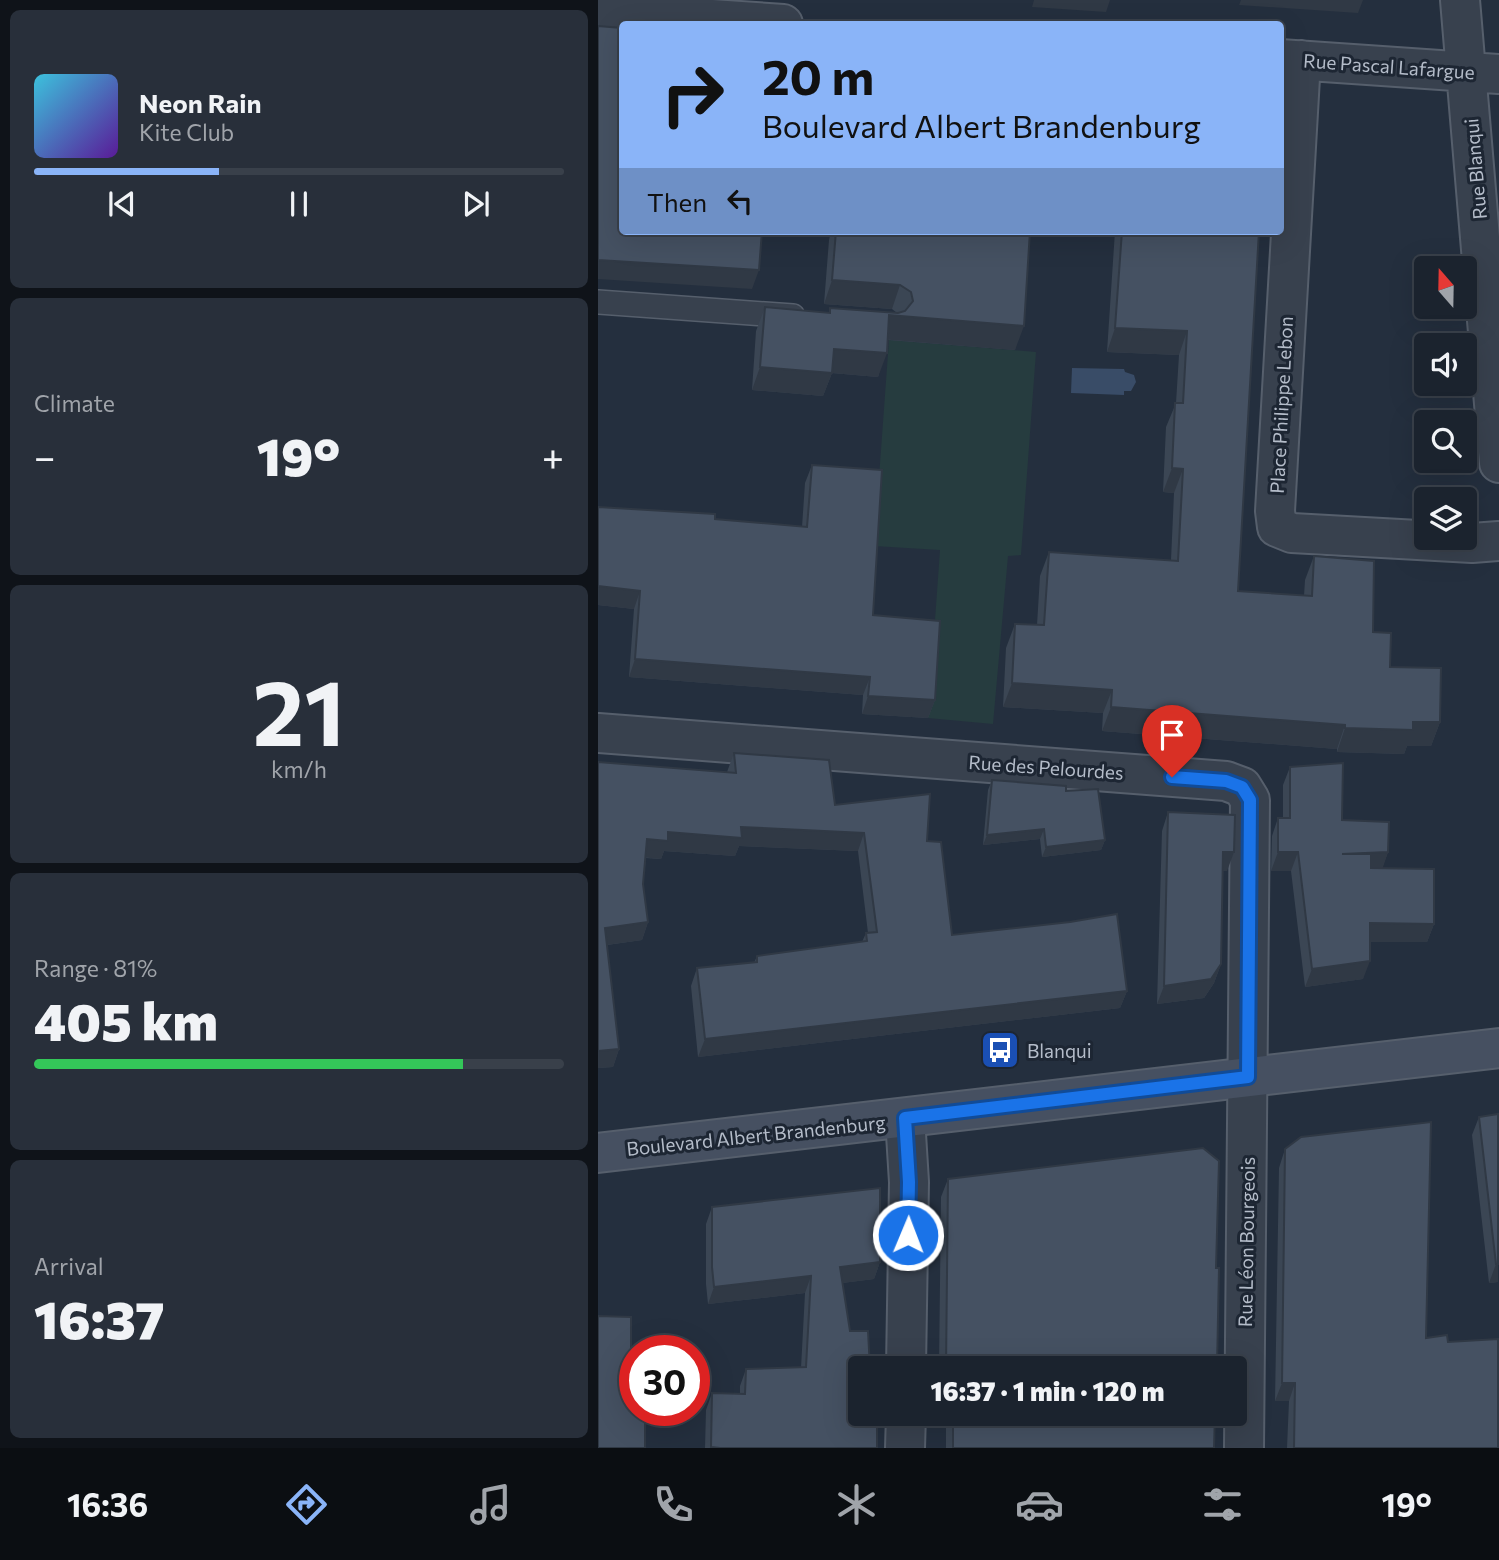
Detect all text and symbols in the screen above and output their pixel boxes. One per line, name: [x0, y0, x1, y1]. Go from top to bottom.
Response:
text: 20 m: [762, 45, 874, 105]
icon: right: [647, 49, 738, 140]
street label: Rue Pascal Lafargue: [1303, 49, 1475, 83]
text: Neon Rain: [139, 87, 262, 118]
text: Boulevard Albert Brandenburg: [762, 105, 1201, 145]
street label: Rue Blanqui: [1459, 117, 1491, 221]
text: Kite Club: [139, 118, 234, 146]
icon: left: [721, 182, 759, 220]
icon: previous: [103, 185, 141, 223]
icon: pause: [280, 185, 318, 223]
icon: next: [457, 185, 495, 223]
text: Then: [647, 186, 707, 217]
north arrow: [1414, 256, 1476, 318]
map controls: [1414, 256, 1477, 550]
street label: Place Philippe Lebon: [1265, 316, 1297, 494]
button: sound: [1414, 333, 1477, 396]
text: Climate: [34, 389, 115, 417]
button: search: [1414, 410, 1477, 473]
text: 19°: [257, 423, 340, 487]
text: −: [34, 432, 56, 479]
text: +: [542, 432, 564, 479]
button: layers: [1414, 487, 1477, 550]
text: 21: [253, 653, 345, 765]
pin: [1142, 705, 1202, 777]
icon: arrive: [1153, 716, 1191, 754]
street label: Rue des Pelourdes: [968, 750, 1124, 784]
text: km/h: [271, 755, 327, 783]
text: Range · 81%: [34, 954, 157, 982]
text: 405 km: [34, 988, 218, 1052]
bus stop icon: Blanqui: [979, 1029, 1021, 1071]
place label: Blanqui: [1027, 1039, 1092, 1062]
street label: Boulevard Albert Brandenburg: [625, 1110, 887, 1160]
street label: Rue Léon Bourgeois: [1233, 1157, 1259, 1327]
position arrow: [871, 1198, 945, 1272]
text: Arrival: [34, 1252, 104, 1280]
text: 16:37: [34, 1286, 164, 1350]
speed limit sign: 30: [619, 1335, 710, 1426]
text: 16:37 · 1 min · 120 m: [930, 1375, 1165, 1406]
icon: directions: [282, 1480, 331, 1529]
icon: music: [466, 1480, 515, 1529]
icon: phone: [649, 1480, 698, 1529]
icon: climate: [832, 1480, 881, 1529]
icon: car: [1015, 1480, 1064, 1529]
icon: filters: [1198, 1480, 1247, 1529]
text: 16:36: [67, 1484, 148, 1524]
text: 19°: [1382, 1484, 1432, 1524]

